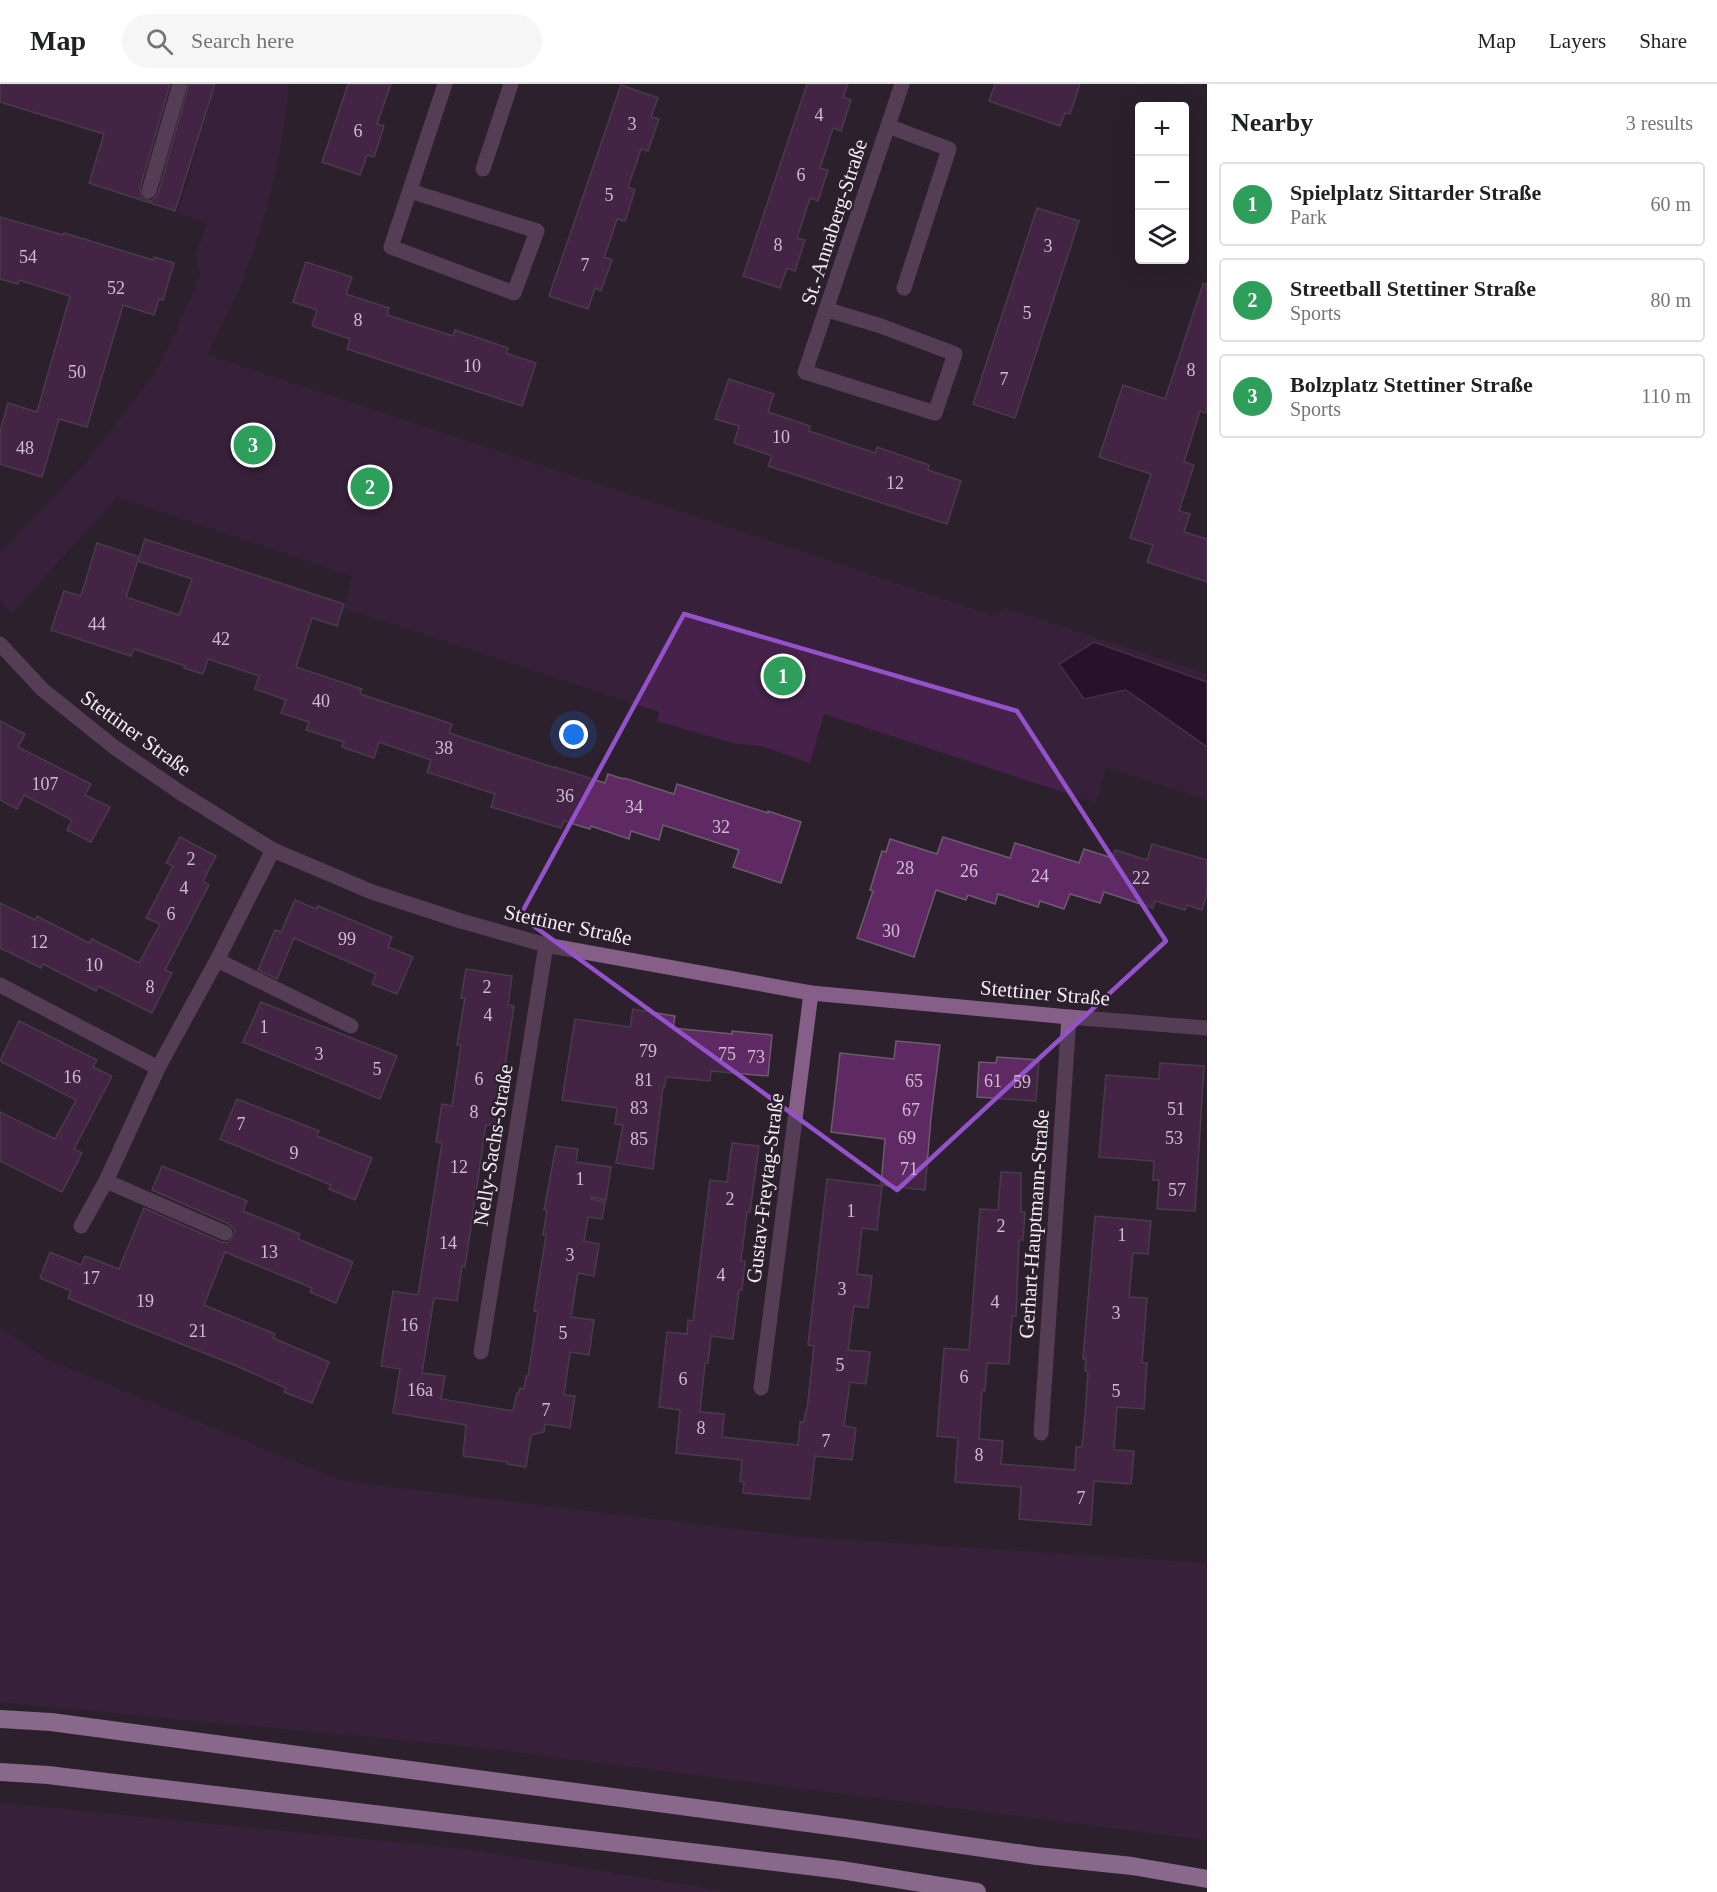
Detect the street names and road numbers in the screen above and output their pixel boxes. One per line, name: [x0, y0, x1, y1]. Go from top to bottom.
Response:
street label: St.-Annaberg-Straße: [796, 136, 872, 308]
street label: Stettiner Straße: [76, 685, 196, 781]
street label: Stettiner Straße: [502, 900, 634, 950]
street label: Stettiner Straße: [979, 975, 1111, 1011]
street label: Nelly-Sachs-Straße: [468, 1062, 518, 1228]
street label: Gustav-Freytag-Straße: [741, 1092, 789, 1284]
street label: Gerhart-Hauptmann-Straße: [1014, 1109, 1054, 1339]

